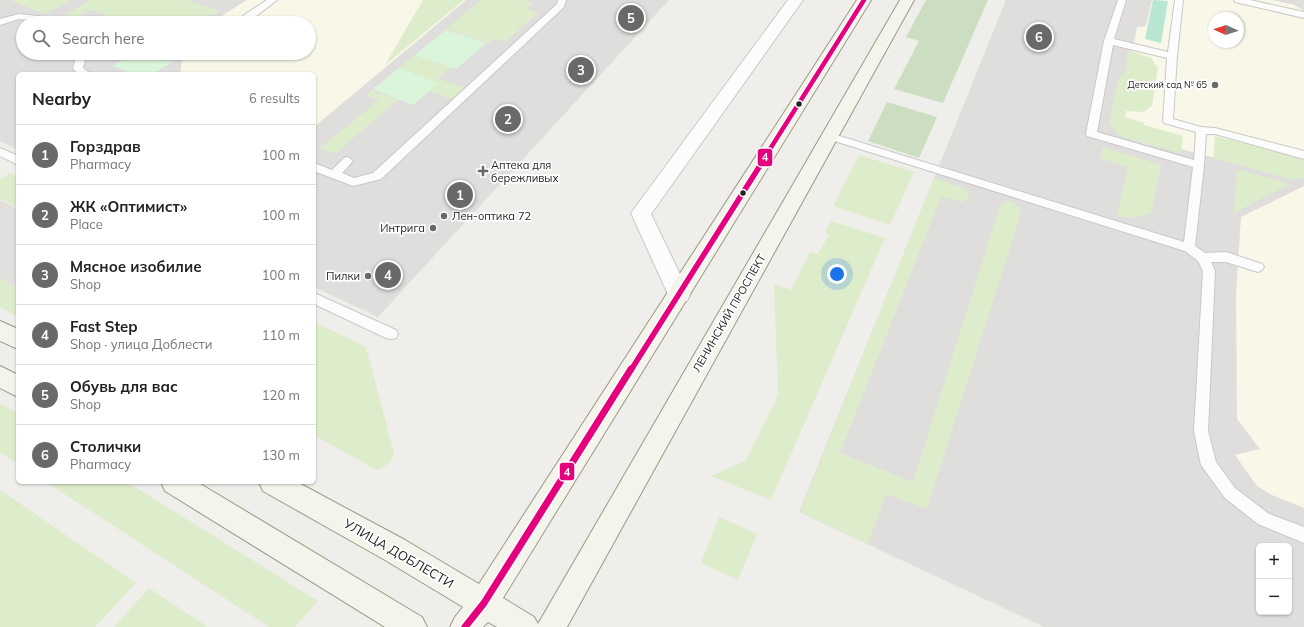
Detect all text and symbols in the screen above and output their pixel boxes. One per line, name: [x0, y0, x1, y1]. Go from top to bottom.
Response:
pin: 5: [618, 3, 644, 33]
north arrow: [1208, 12, 1244, 48]
search box: [16, 16, 316, 60]
pin: 6: [1026, 22, 1052, 52]
icon: search: [30, 27, 52, 49]
text: Search here: [62, 29, 144, 48]
pin: 3: [568, 55, 594, 85]
place label: Детский сад № 65: [1127, 79, 1208, 90]
marker: Детский сад № 65: [1210, 80, 1220, 90]
text: Nearby: [32, 88, 91, 109]
text: 6 results: [249, 90, 300, 106]
unlabelled marker: [794, 99, 804, 109]
pin: 2: [495, 104, 521, 134]
text: Горздрав: [70, 137, 141, 156]
text: 1: [41, 147, 49, 163]
text: 100 m: [262, 147, 300, 163]
line badge: 4: [757, 148, 773, 167]
text: 4: [762, 150, 769, 164]
text: Pharmacy: [70, 156, 131, 172]
place label: Аптека для бережливых: [491, 158, 559, 185]
marker: Аптека для бережливых: [478, 166, 488, 176]
pin: 1: [447, 180, 473, 210]
unlabelled marker: [738, 188, 748, 198]
text: ЖК «Оптимист»: [70, 197, 187, 216]
text: 2: [41, 207, 49, 223]
text: 100 m: [262, 207, 300, 223]
place label: Лен-оптика 72: [452, 209, 532, 223]
marker: Лен-оптика 72: [439, 211, 449, 221]
text: Place: [70, 216, 103, 232]
place label: Интрига: [380, 221, 425, 235]
marker: Интрига: [428, 223, 438, 233]
street label: ЛЕНИНСКИЙ ПРОСПЕКТ: [689, 251, 769, 375]
text: Мясное изобилие: [70, 257, 202, 276]
pin: 4: [375, 260, 401, 290]
your location: [827, 264, 847, 284]
text: 3: [41, 267, 49, 283]
text: 100 m: [262, 267, 300, 283]
place label: Пилки: [326, 269, 360, 283]
marker: Пилки: [363, 271, 373, 281]
text: Shop: [70, 276, 101, 292]
text: Fast Step: [70, 317, 138, 336]
text: 4: [41, 327, 49, 343]
text: 110 m: [262, 327, 300, 343]
text: Shop · улица Доблести: [70, 336, 212, 352]
text: Обувь для вас: [70, 377, 178, 396]
text: 5: [41, 387, 49, 403]
text: 120 m: [262, 387, 300, 403]
text: Shop: [70, 396, 101, 412]
text: Столички: [70, 437, 141, 456]
text: 6: [41, 447, 49, 463]
text: 130 m: [262, 447, 300, 463]
text: Pharmacy: [70, 456, 131, 472]
line badge: 4: [559, 462, 575, 481]
text: 4: [564, 465, 571, 479]
street label: УЛИЦА ДОБЛЕСТИ: [340, 514, 457, 591]
map controls: [1256, 543, 1292, 615]
button: +: [1256, 543, 1292, 579]
button: −: [1256, 579, 1292, 615]

